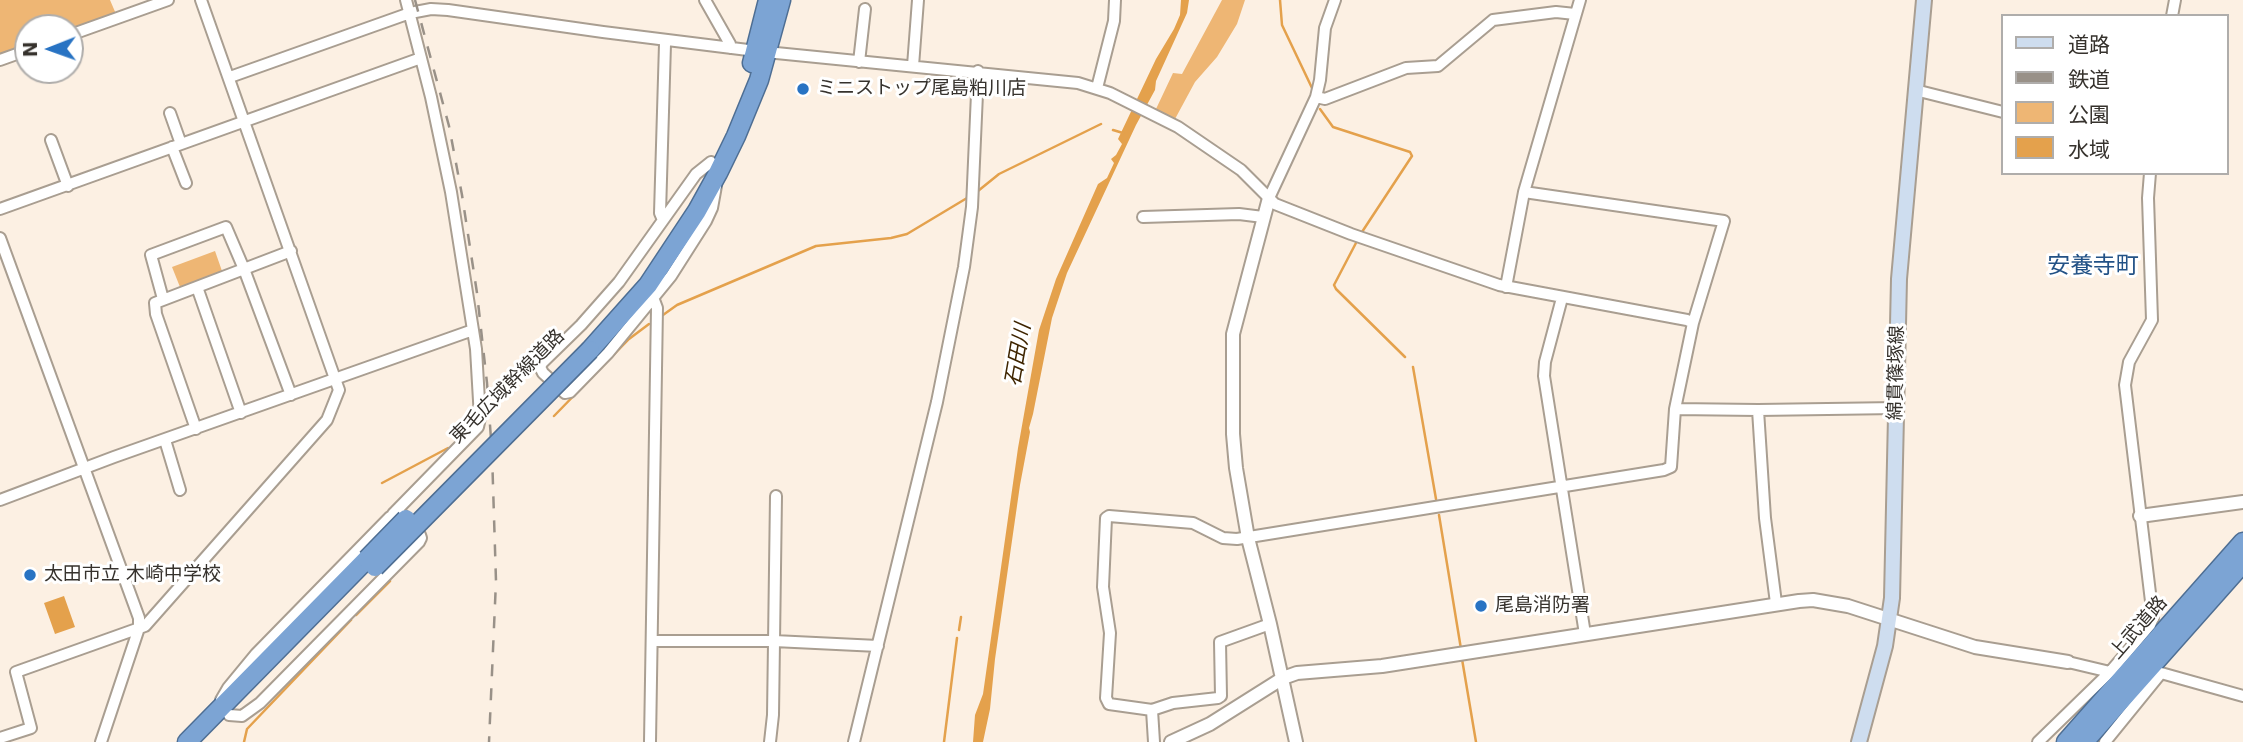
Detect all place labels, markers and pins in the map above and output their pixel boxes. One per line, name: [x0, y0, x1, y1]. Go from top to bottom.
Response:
place label: ミニストップ尾島粕川店: [817, 78, 1026, 100]
marker: ミニストップ尾島粕川店: [795, 81, 811, 97]
place label: 太田市立 木崎中学校: [44, 564, 221, 586]
marker: 太田市立 木崎中学校: [22, 567, 38, 583]
place label: 尾島消防署: [1495, 595, 1590, 617]
marker: 尾島消防署: [1473, 598, 1489, 614]

